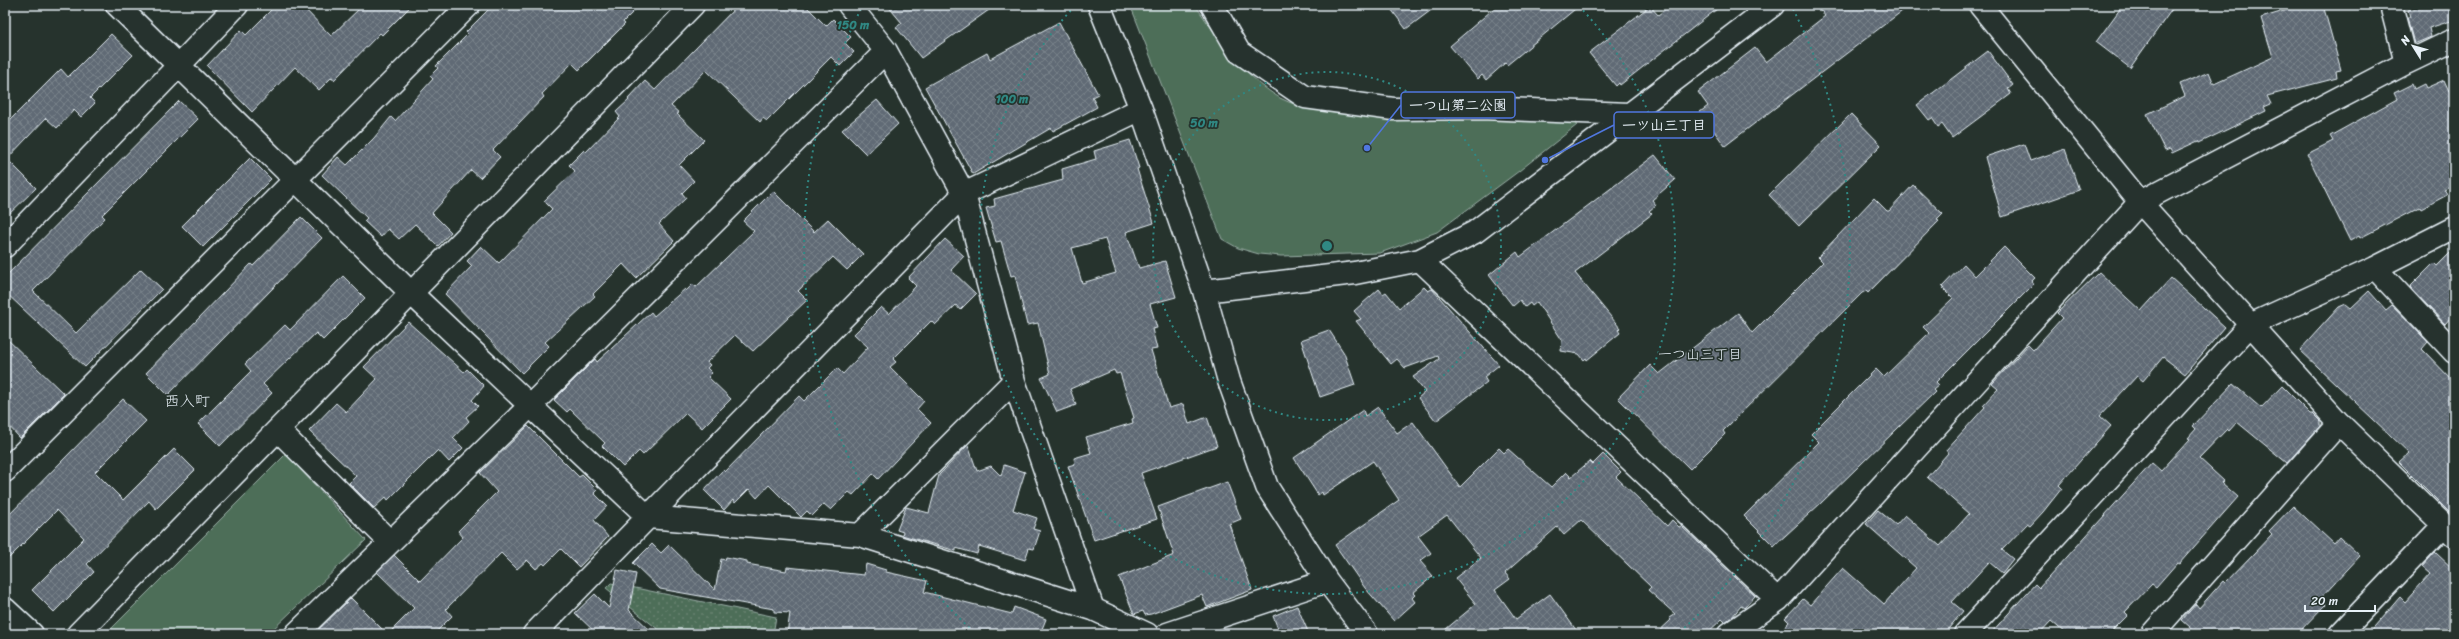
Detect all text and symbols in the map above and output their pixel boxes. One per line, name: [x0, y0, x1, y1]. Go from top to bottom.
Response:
text: 150 m: [837, 14, 870, 36]
north arrow: [2393, 26, 2433, 66]
text: N: [2395, 31, 2416, 50]
text: 100 m: [996, 88, 1029, 110]
callout: 一つ山第二公園: [1401, 92, 1515, 118]
text: 一つ山第二公園: [1409, 93, 1507, 118]
text: 50 m: [1190, 112, 1218, 134]
callout: 一ツ山三丁目: [1614, 112, 1714, 138]
text: 一ツ山三丁目: [1622, 113, 1706, 138]
centre of rings: [1320, 239, 1334, 253]
district label: 一つ山三丁目: [1658, 342, 1742, 367]
district label: 西入町: [164, 388, 210, 414]
scale bar: [2305, 587, 2375, 613]
text: 20 m: [2311, 590, 2338, 612]

